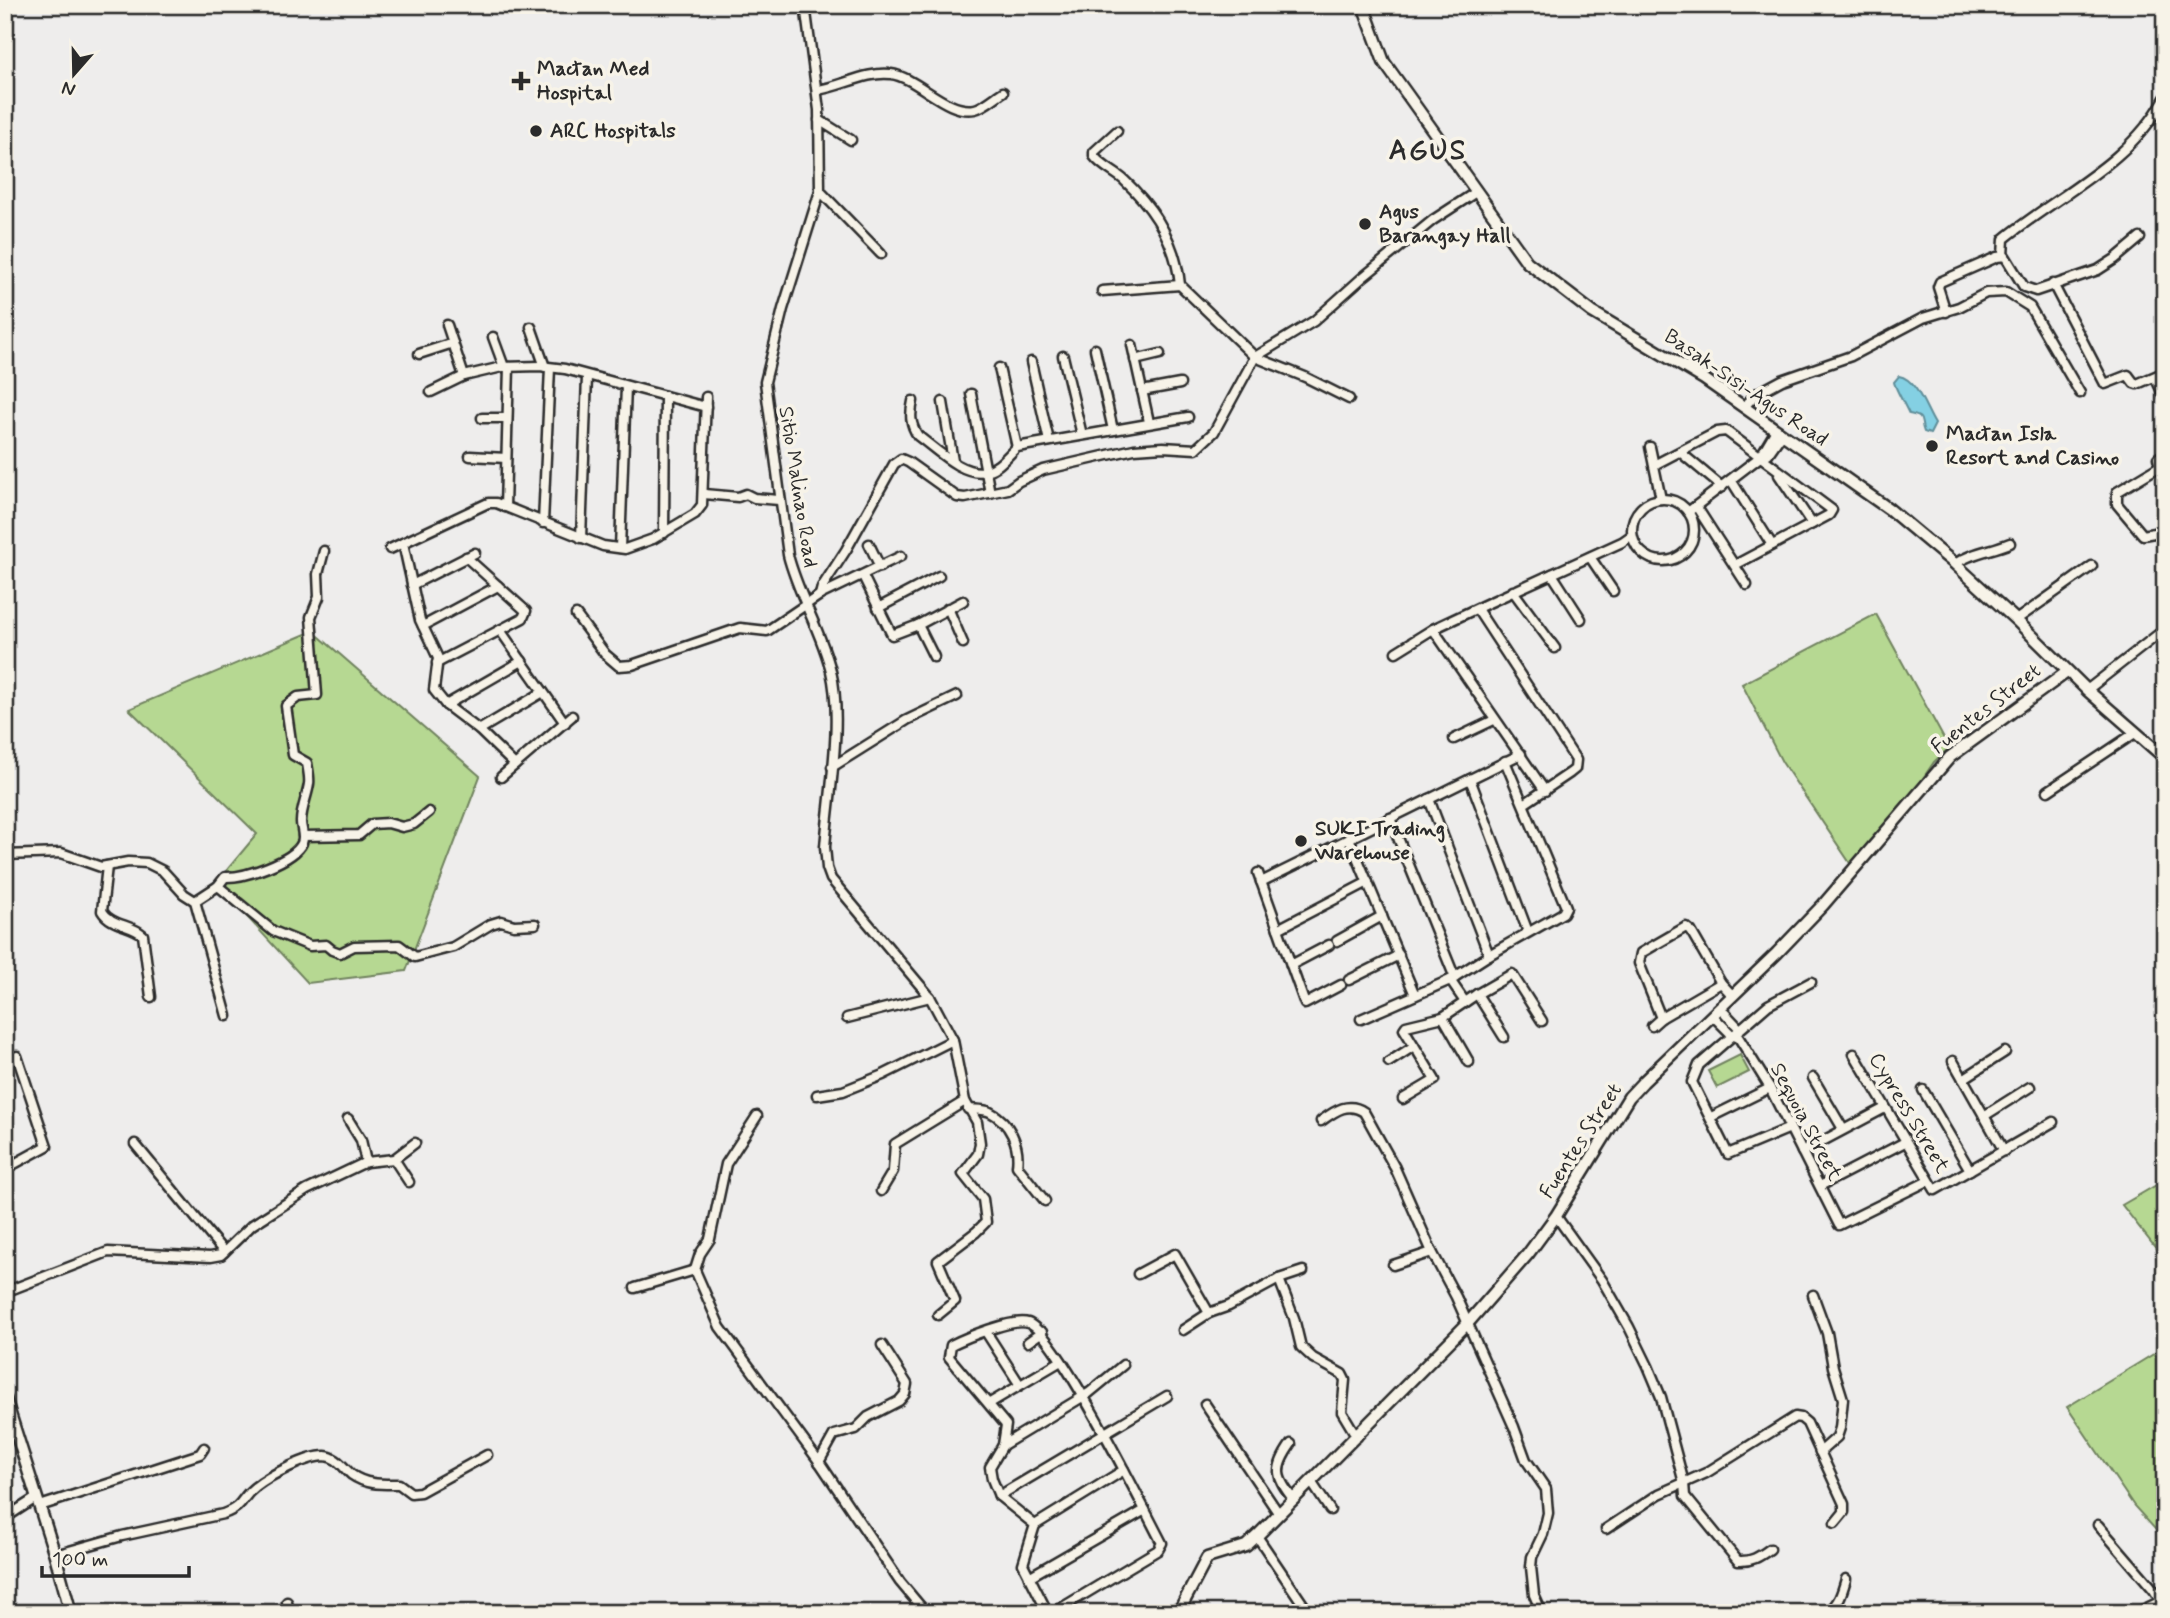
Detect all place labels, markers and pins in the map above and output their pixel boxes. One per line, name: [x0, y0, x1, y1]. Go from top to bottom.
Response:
place label: Mactan Med Hospital: [537, 55, 649, 107]
marker: Mactan Med Hospital: [511, 71, 531, 91]
place label: ARC Hospitals: [550, 117, 676, 145]
marker: ARC Hospitals: [528, 123, 544, 139]
place label: Agus Barangay Hall: [1379, 198, 1511, 250]
marker: Agus Barangay Hall: [1357, 216, 1373, 232]
place label: Mactan Isla Resort and Casino: [1946, 420, 2119, 472]
marker: Mactan Isla Resort and Casino: [1924, 438, 1940, 454]
place label: SUKI Trading Warehouse: [1314, 815, 1445, 867]
marker: SUKI Trading Warehouse: [1293, 833, 1309, 849]

